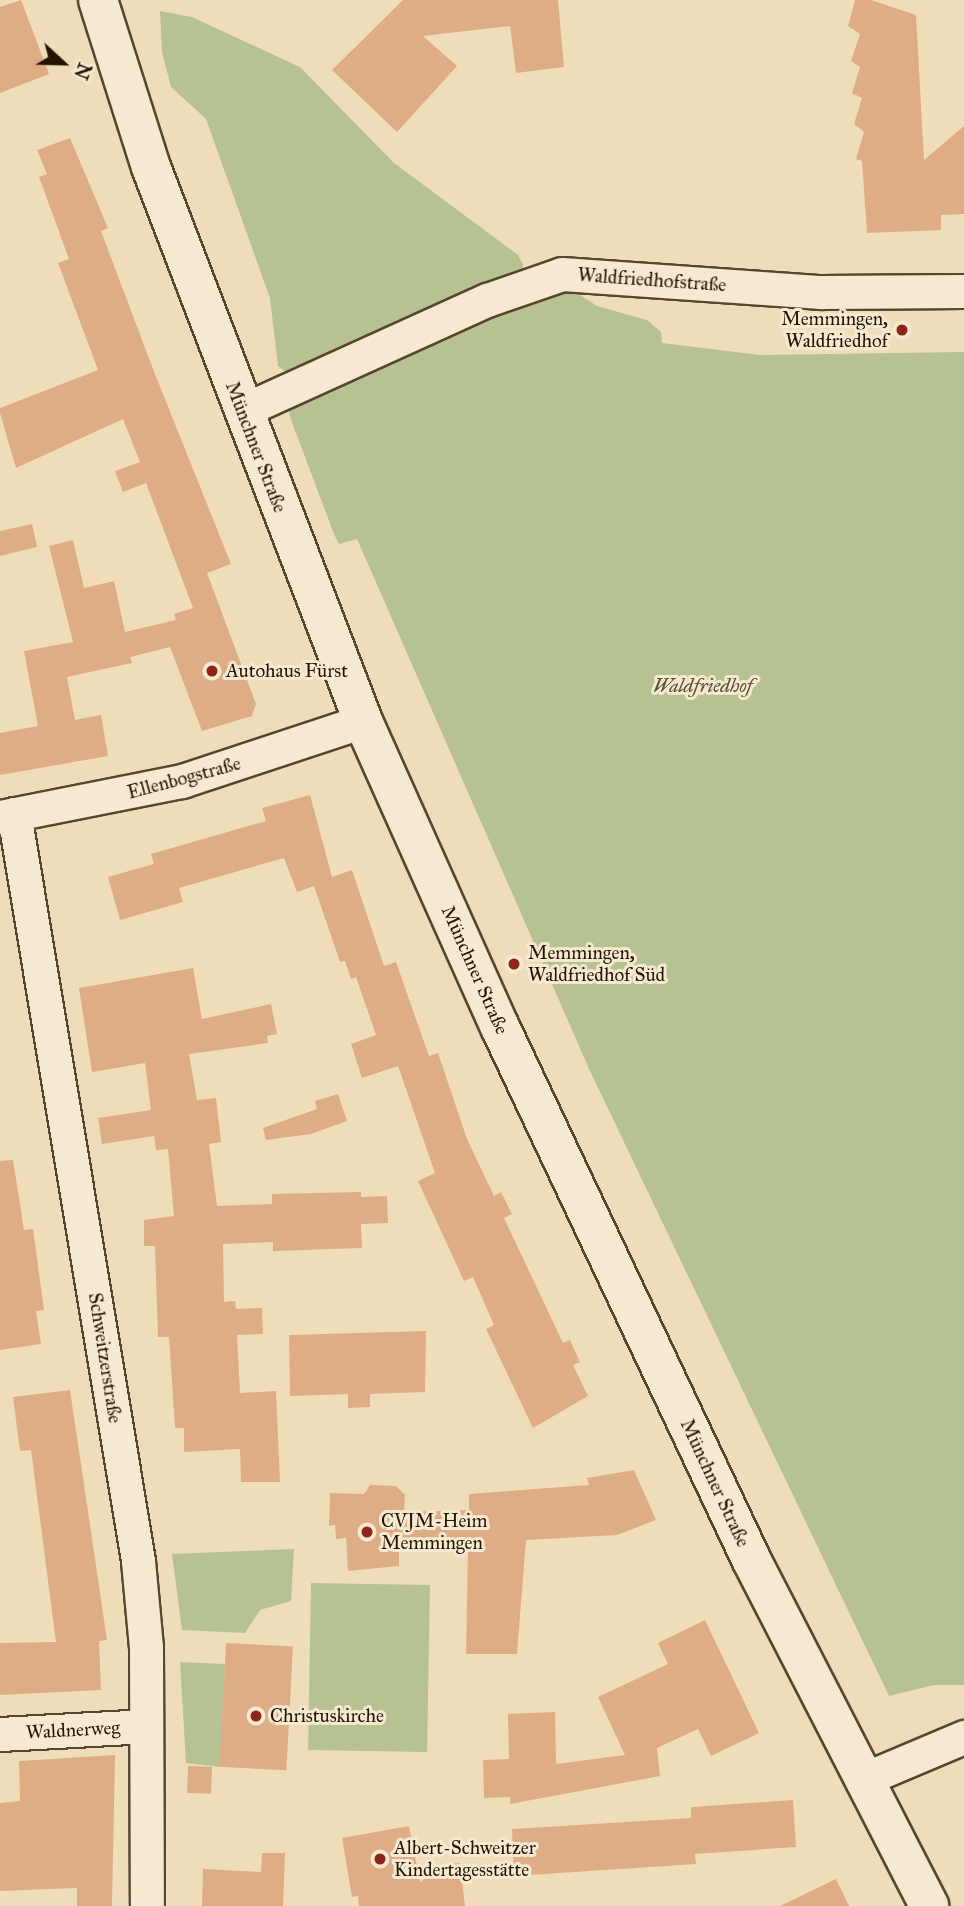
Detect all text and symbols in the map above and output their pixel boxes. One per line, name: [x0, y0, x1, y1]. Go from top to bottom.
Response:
north arrow: [28, 28, 98, 98]
text: N: [69, 59, 97, 83]
street label: Waldfriedhofstraße: [577, 263, 727, 297]
place label: Memmingen, Waldfriedhof: [781, 308, 888, 352]
marker: Memmingen, Waldfriedhof: [894, 322, 910, 338]
street label: Münchner Straße: [221, 378, 291, 516]
place label: Autohaus Fürst: [226, 660, 348, 682]
marker: Autohaus Fürst: [204, 663, 220, 679]
park label: Waldfriedhof: [653, 675, 753, 697]
street label: Ellenbogstraße: [125, 752, 243, 804]
street label: Münchner Straße: [436, 902, 514, 1038]
place label: Memmingen, Waldfriedhof Süd: [528, 942, 665, 986]
marker: Memmingen, Waldfriedhof Süd: [506, 956, 522, 972]
street label: Schweitzerstraße: [83, 1291, 127, 1425]
street label: Münchner Straße: [675, 1415, 755, 1551]
place label: CVJM-Heim Memmingen: [381, 1510, 488, 1554]
marker: CVJM-Heim Memmingen: [359, 1524, 375, 1540]
place label: Christuskirche: [270, 1705, 384, 1727]
marker: Christuskirche: [248, 1708, 264, 1724]
street label: Waldnerweg: [25, 1716, 121, 1744]
place label: Albert-Schweitzer Kindertagesstätte: [394, 1837, 536, 1881]
marker: Albert-Schweitzer Kindertagesstätte: [372, 1851, 388, 1867]

